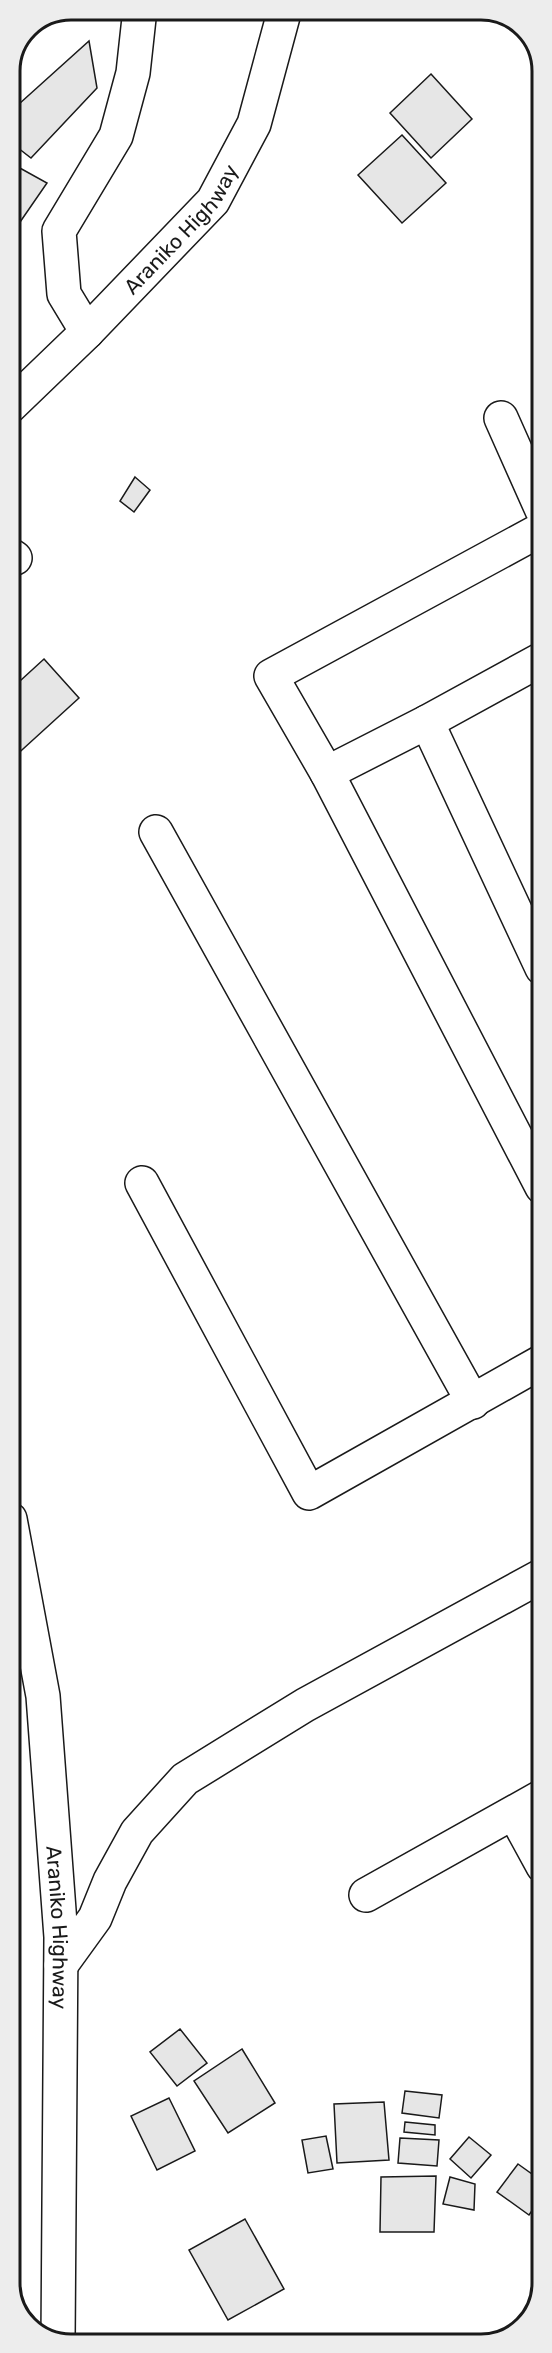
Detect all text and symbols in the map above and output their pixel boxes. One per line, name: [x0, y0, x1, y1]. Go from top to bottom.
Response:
street label: Araniko Highway: [118, 160, 243, 299]
street label: Araniko Highway: [42, 1845, 74, 2010]

